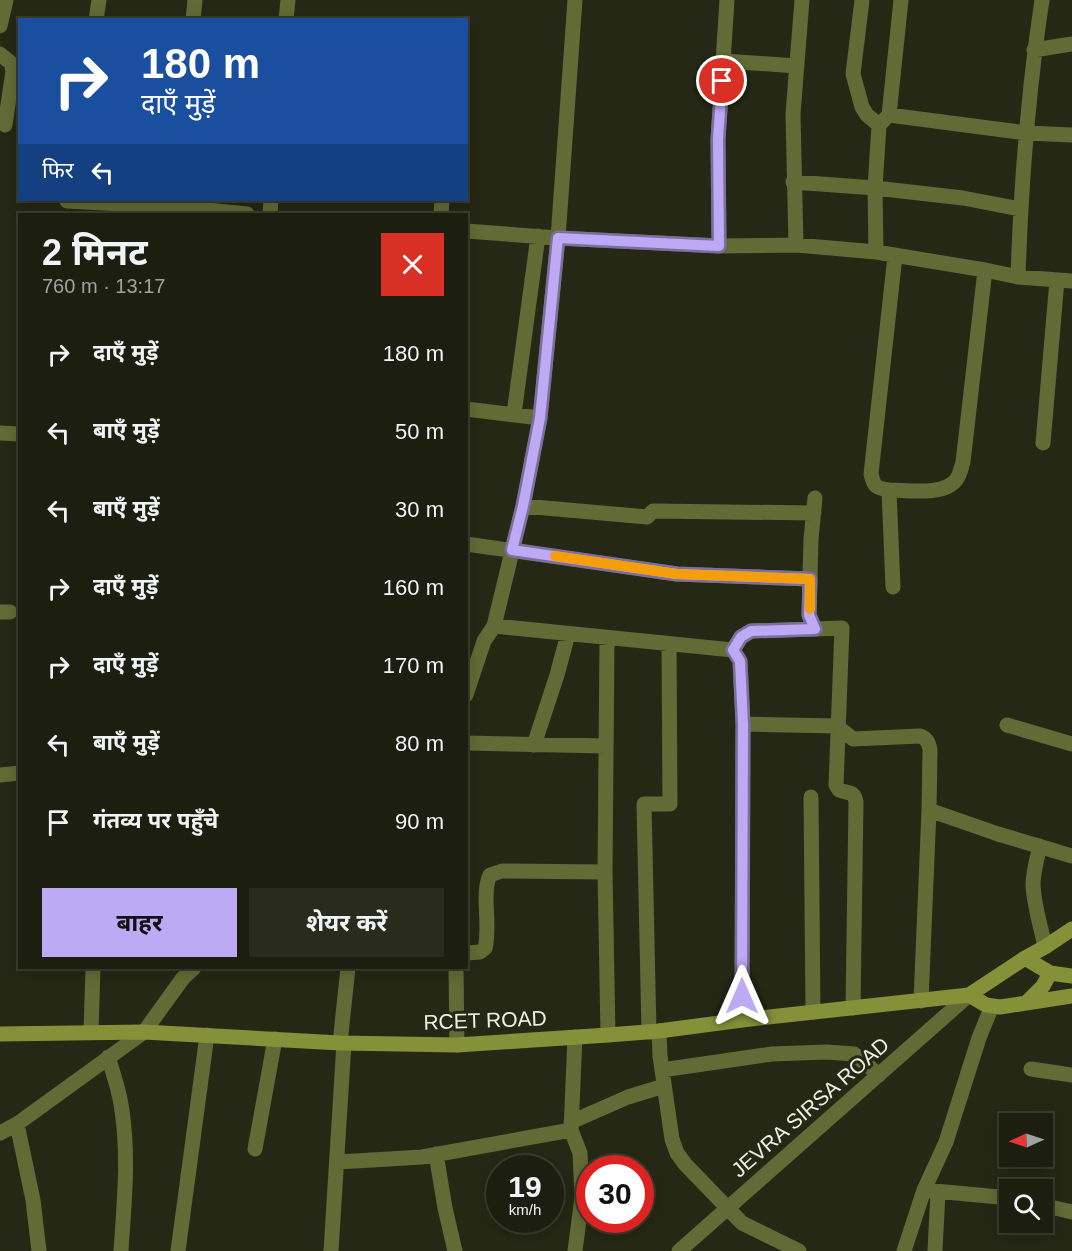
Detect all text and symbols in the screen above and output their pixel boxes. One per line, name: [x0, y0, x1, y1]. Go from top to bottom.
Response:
text: 180 m: [141, 40, 260, 87]
icon: right: [42, 42, 120, 120]
pin: [696, 55, 747, 106]
icon: arrive: [705, 64, 738, 97]
text: दाएँ मुड़ें: [141, 89, 215, 119]
icon: left: [86, 156, 119, 189]
text: फिर: [42, 158, 74, 183]
text: 2 मिनट: [42, 232, 148, 273]
button: close: [381, 233, 444, 296]
text: 760 m · 13:17: [42, 275, 165, 297]
icon: right: [42, 338, 75, 371]
text: दाएँ मुड़ें: [93, 340, 158, 365]
text: 180 m: [383, 341, 444, 366]
icon: left: [42, 416, 75, 449]
text: बाएँ मुड़ें: [93, 418, 159, 443]
text: 50 m: [395, 419, 444, 444]
icon: left: [42, 494, 75, 527]
text: बाएँ मुड़ें: [93, 496, 159, 521]
text: 30 m: [395, 497, 444, 522]
icon: right: [42, 572, 75, 605]
text: दाएँ मुड़ें: [93, 574, 158, 599]
text: 160 m: [383, 575, 444, 600]
icon: right: [42, 650, 75, 683]
text: दाएँ मुड़ें: [93, 652, 158, 677]
text: 170 m: [383, 653, 444, 678]
icon: left: [42, 728, 75, 761]
text: बाएँ मुड़ें: [93, 730, 159, 755]
text: 80 m: [395, 731, 444, 756]
icon: arrive: [42, 806, 75, 839]
text: गंतव्य पर पहुँचे: [93, 808, 218, 833]
text: 90 m: [395, 809, 444, 834]
button: बाहर: [42, 888, 237, 957]
button: शेयर करें: [249, 888, 444, 957]
position arrow: [710, 964, 774, 1028]
street label: RCET ROAD: [423, 1006, 547, 1034]
street label: JEVRA SIRSA ROAD: [727, 1032, 893, 1182]
north arrow: [999, 1113, 1053, 1167]
map controls: [999, 1113, 1053, 1233]
speed limit sign: 30: [576, 1155, 654, 1233]
text: 19: [508, 1170, 542, 1203]
button: search: [999, 1179, 1053, 1233]
text: km/h: [509, 1201, 541, 1218]

